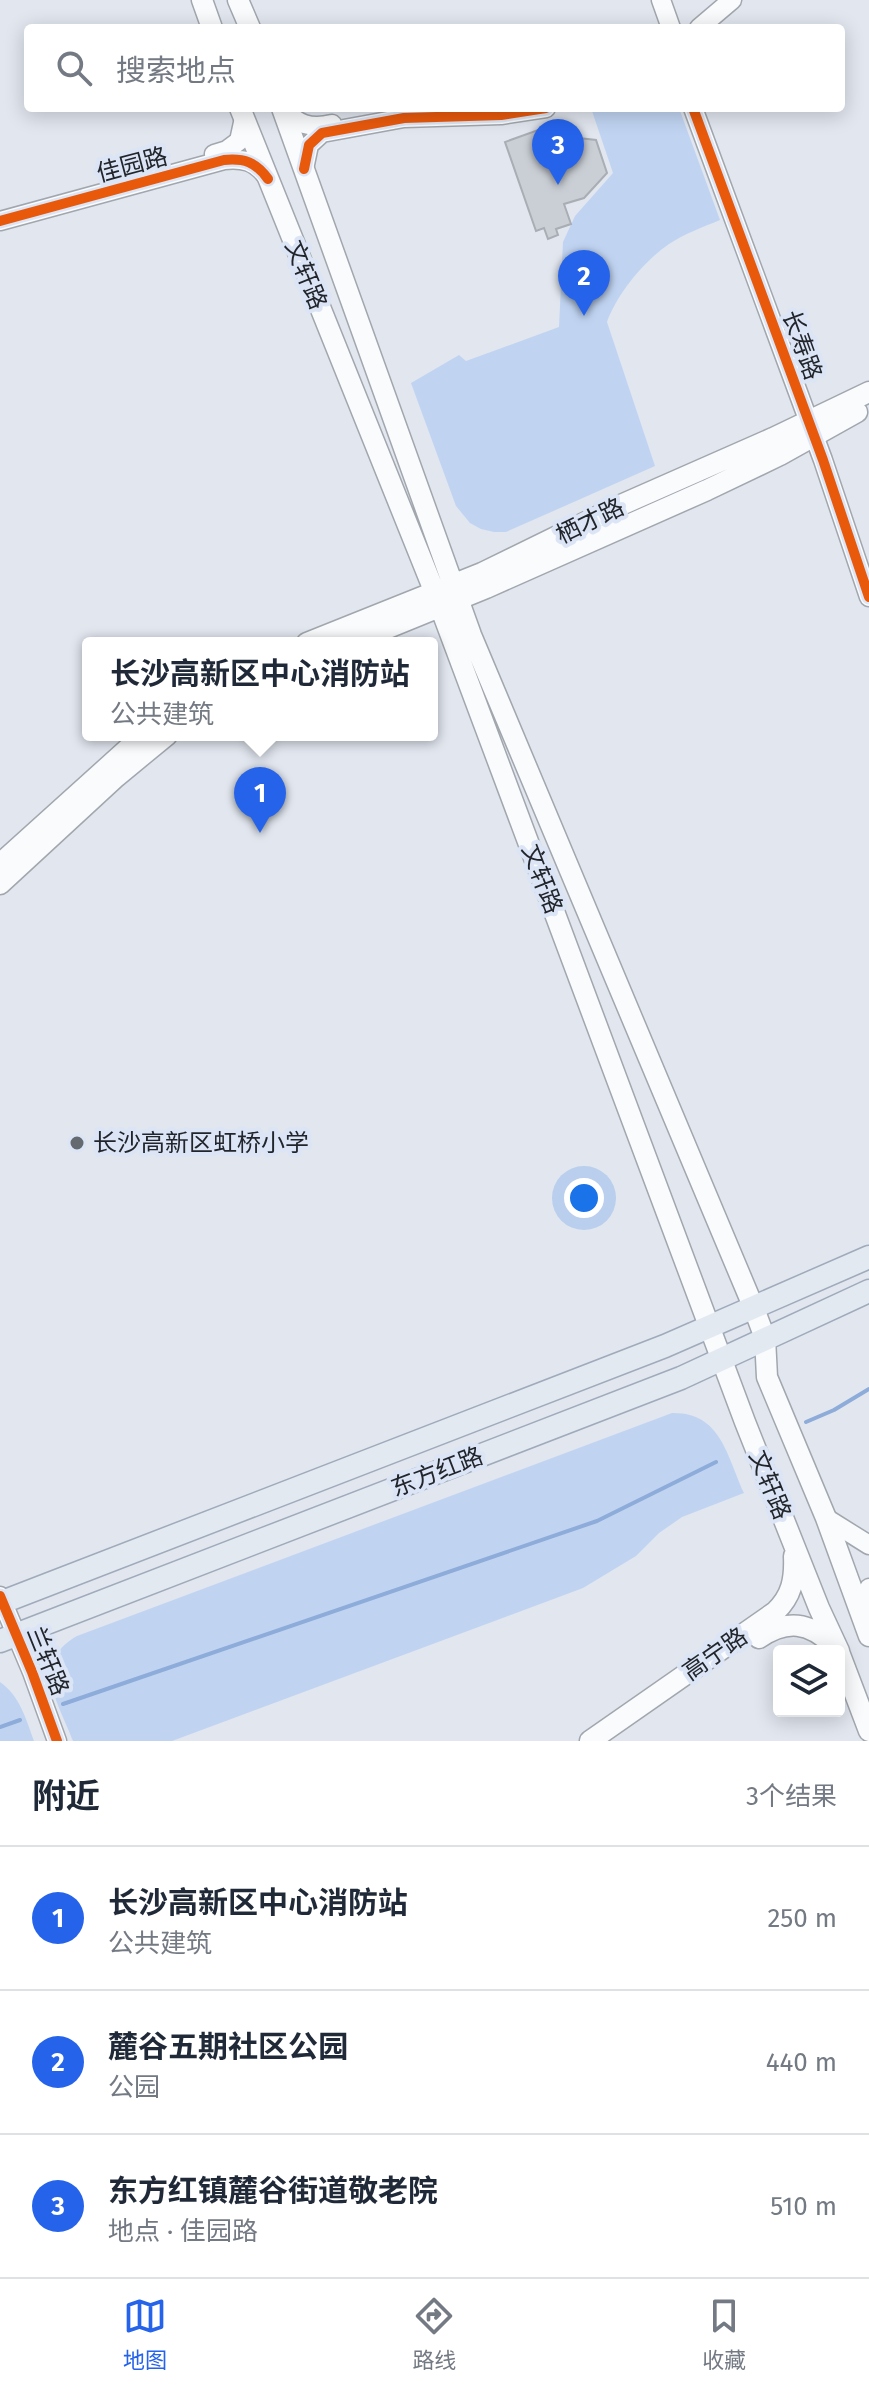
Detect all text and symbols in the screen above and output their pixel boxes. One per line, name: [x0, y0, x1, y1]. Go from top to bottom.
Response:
search box: [24, 24, 845, 112]
icon: search: [52, 46, 96, 90]
text: 搜索地点: [116, 53, 236, 89]
pin: 3: [532, 119, 584, 185]
street label: 佳园路: [94, 142, 170, 188]
street label: 文轩路: [280, 236, 332, 314]
pin: 2: [558, 250, 610, 316]
street label: 长寿路: [777, 306, 827, 384]
street label: 栖才路: [552, 493, 628, 549]
popup: [82, 637, 438, 741]
text: 长沙高新区中心消防站: [110, 656, 410, 692]
text: 公共建筑: [110, 699, 214, 730]
pin: 1: [234, 767, 286, 833]
street label: 文轩路: [516, 840, 568, 918]
place label: 长沙高新区虹桥小学: [93, 1129, 309, 1157]
marker: 长沙高新区虹桥小学: [68, 1134, 86, 1152]
your location: [564, 1178, 604, 1218]
street label: 东方红路: [387, 1442, 487, 1502]
street label: 文轩路: [744, 1446, 796, 1524]
street label: 兰轩路: [22, 1622, 74, 1700]
street label: 高宁路: [677, 1622, 753, 1686]
map controls: [773, 1645, 845, 1717]
button: layers: [773, 1645, 845, 1717]
text: 附近: [32, 1776, 100, 1817]
text: 3个结果: [746, 1781, 837, 1812]
text: 长沙高新区中心消防站: [108, 1885, 408, 1921]
text: 1: [52, 1903, 64, 1934]
text: 250 m: [767, 1903, 837, 1934]
text: 公共建筑: [108, 1928, 212, 1959]
text: 麓谷五期社区公园: [108, 2029, 348, 2065]
text: 2: [51, 2047, 65, 2078]
text: 440 m: [766, 2047, 837, 2078]
text: 公园: [108, 2072, 160, 2103]
text: 东方红镇麓谷街道敬老院: [108, 2173, 438, 2209]
text: 3: [51, 2191, 65, 2222]
text: 510 m: [770, 2191, 837, 2222]
text: 地点 · 佳园路: [108, 2216, 258, 2247]
tab: 地图: [123, 2294, 167, 2374]
tab: 路线: [412, 2294, 456, 2374]
tab: 收藏: [702, 2294, 746, 2374]

